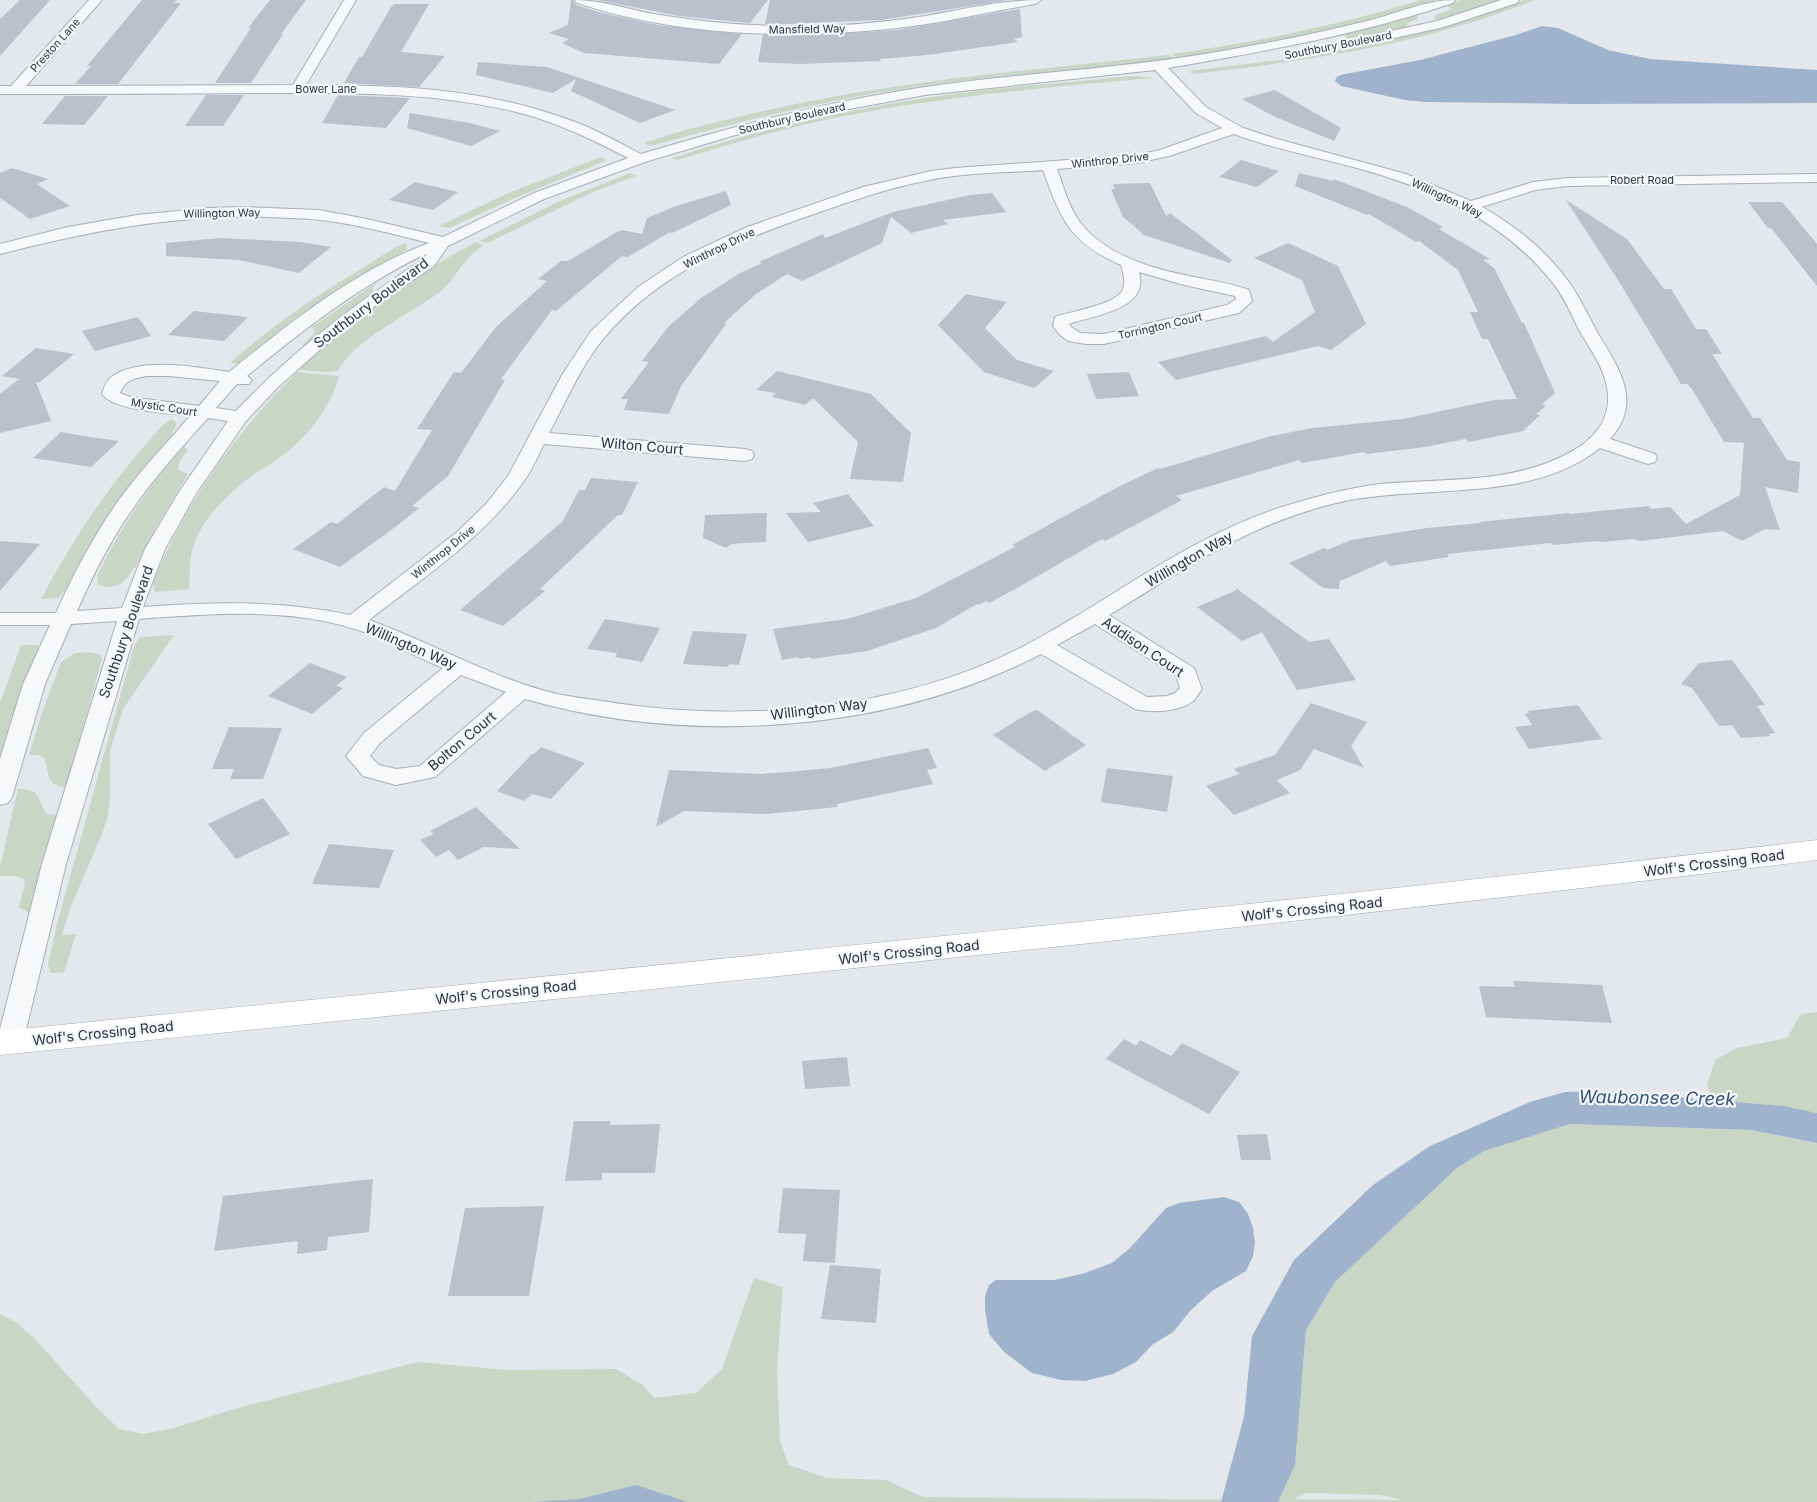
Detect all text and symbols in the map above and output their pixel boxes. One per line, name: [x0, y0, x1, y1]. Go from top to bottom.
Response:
street label: Preston Lane: [27, 15, 83, 75]
street label: Mansfield Way: [769, 21, 845, 37]
street label: Southbury Boulevard: [1283, 28, 1393, 62]
street label: Bower Lane: [295, 82, 357, 96]
street label: Southbury Boulevard: [737, 99, 847, 137]
street label: Winthrop Drive: [1071, 149, 1149, 171]
street label: Robert Road: [1610, 173, 1674, 187]
street label: Willington Way: [1409, 175, 1485, 221]
street label: Willington Way: [183, 205, 261, 221]
street label: Winthrop Drive: [681, 225, 757, 271]
street label: Southbury Boulevard: [310, 254, 431, 351]
street label: Torrington Court: [1116, 309, 1204, 343]
street label: Mystic Court: [130, 395, 198, 419]
street label: Wilton Court: [600, 433, 684, 458]
street label: Winthrop Drive: [408, 522, 478, 582]
street label: Willington Way: [1142, 527, 1235, 590]
street label: Southbury Boulevard: [95, 563, 156, 700]
street label: Addison Court: [1099, 613, 1188, 680]
street label: Willington Way: [363, 619, 460, 673]
street label: Willington Way: [769, 694, 869, 723]
street label: Bolton Court: [424, 707, 499, 774]
street label: Wolf's Crossing Road: [1642, 845, 1785, 880]
street label: Wolf's Crossing Road: [1240, 893, 1383, 924]
street label: Wolf's Crossing Road: [837, 936, 980, 967]
street label: Wolf's Crossing Road: [434, 976, 577, 1007]
street label: Wolf's Crossing Road: [31, 1017, 174, 1048]
water label: Waubonsee Creek: [1579, 1086, 1737, 1109]

